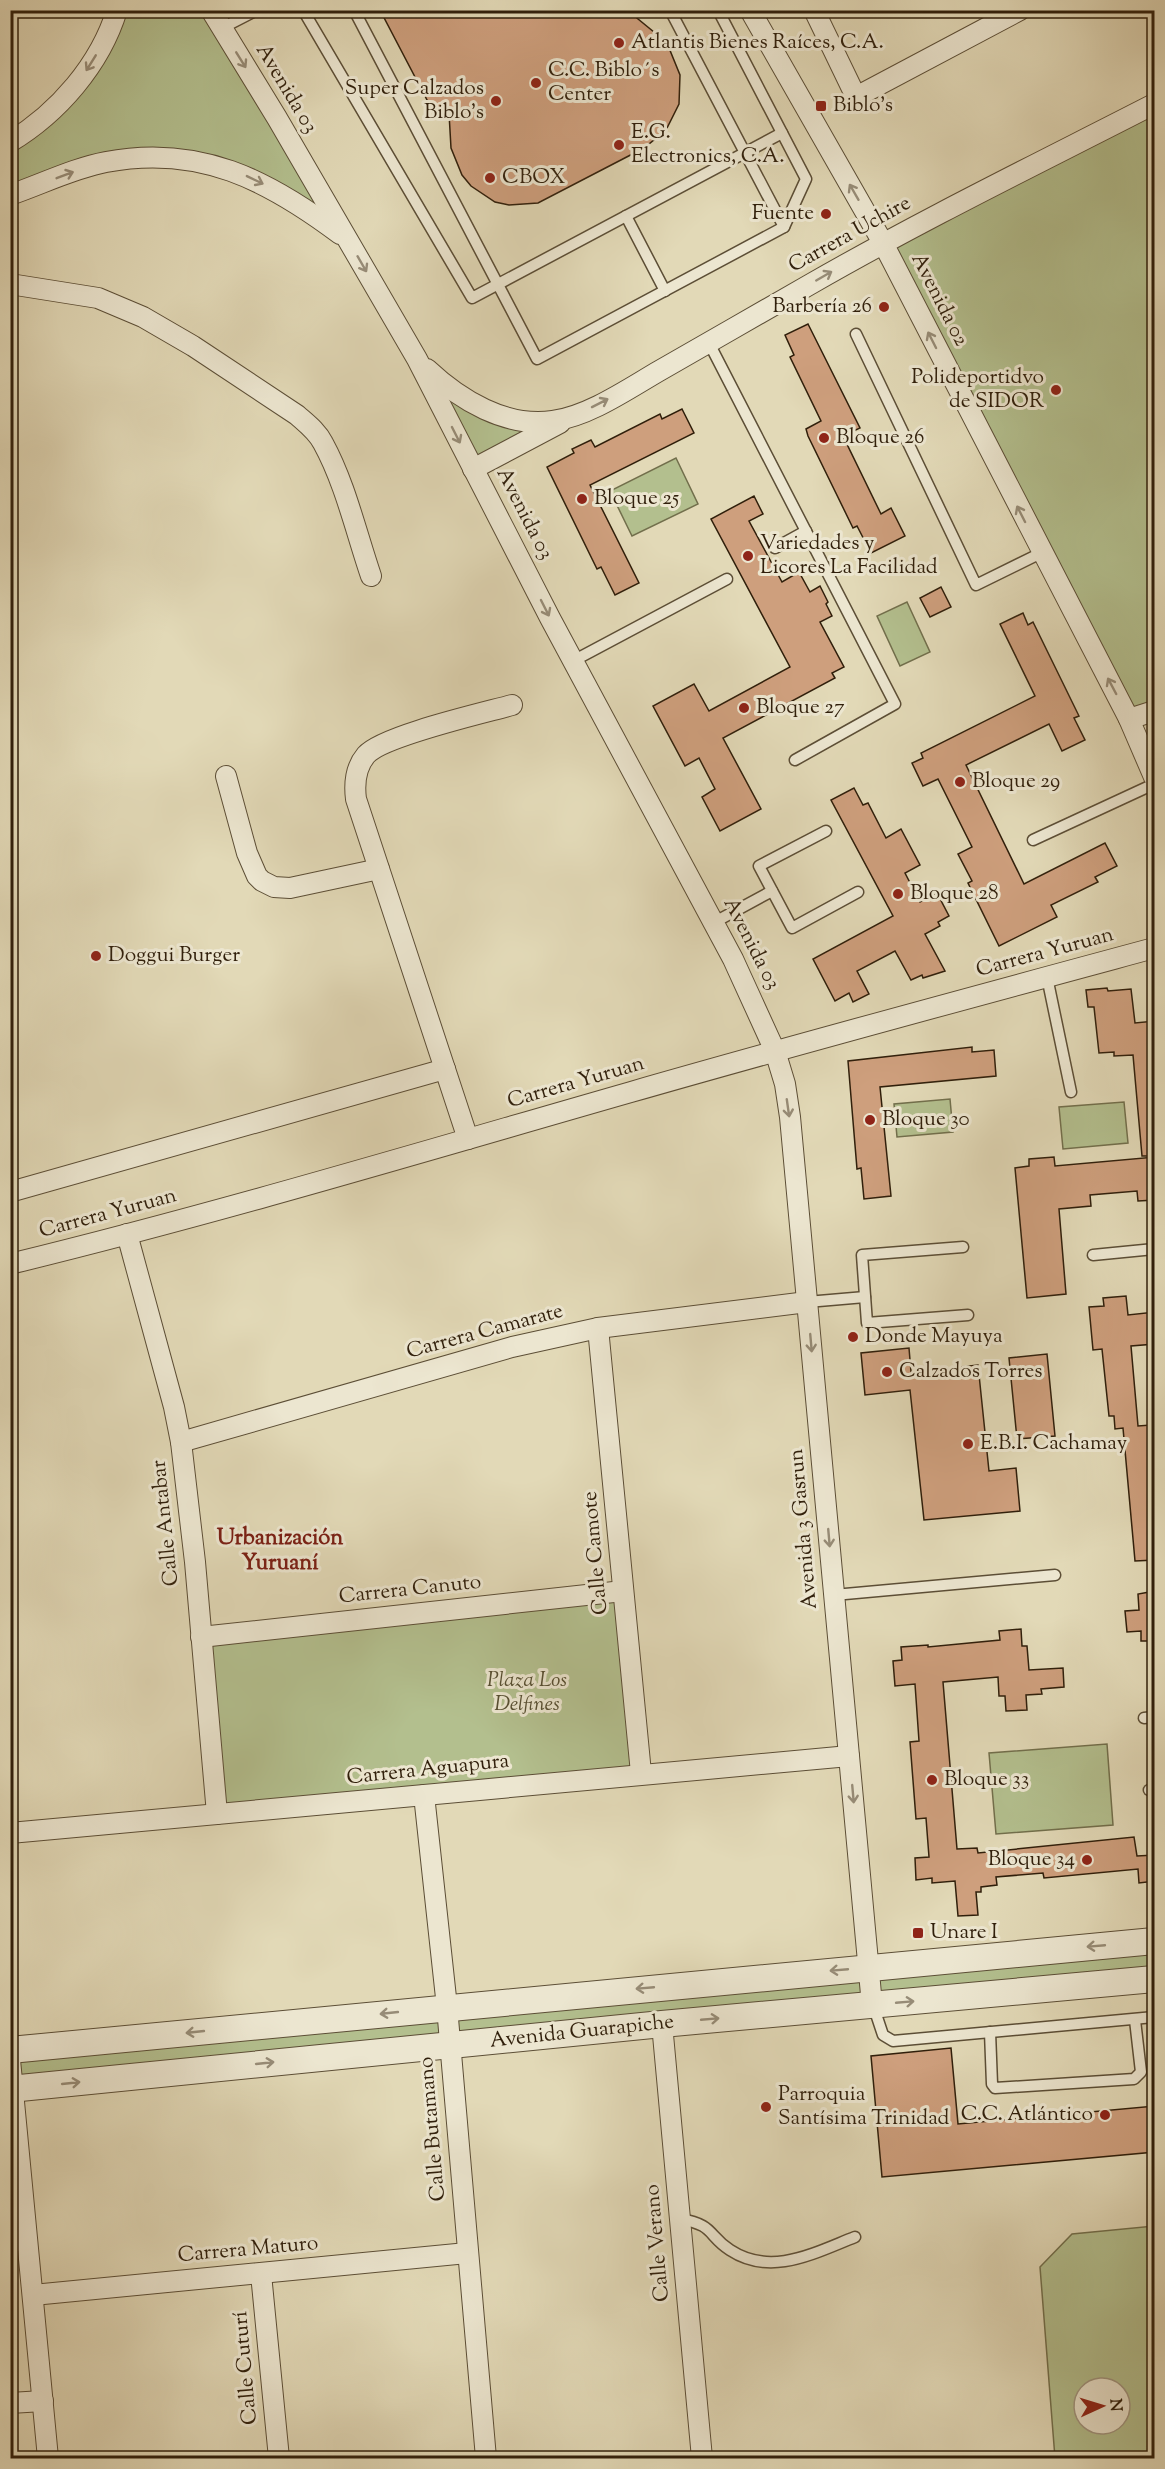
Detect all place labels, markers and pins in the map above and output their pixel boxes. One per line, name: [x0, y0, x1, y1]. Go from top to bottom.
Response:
place label: Atlantis Bienes Raíces, C.A.: [631, 28, 884, 58]
marker: Atlantis Bienes Raíces, C.A.: [612, 36, 626, 50]
place label: C.C. Biblo´s Center: [548, 56, 660, 110]
place label: Super Calzados Biblo's: [345, 74, 484, 128]
marker: C.C. Biblo´s Center: [529, 76, 543, 90]
place label: Biblo's: [833, 91, 893, 121]
marker: Super Calzados Biblo's: [489, 94, 503, 108]
marker: Biblo's: [814, 99, 828, 113]
place label: E.G. Electronics, C.A.: [631, 118, 784, 172]
marker: E.G. Electronics, C.A.: [612, 138, 626, 152]
place label: CBOX: [502, 163, 565, 193]
marker: CBOX: [483, 171, 497, 185]
place label: Fuente: [752, 199, 814, 229]
marker: Fuente: [819, 207, 833, 221]
place label: Barbería 26: [772, 292, 872, 322]
marker: Barbería 26: [877, 300, 891, 314]
place label: Polideportidvo de SIDOR: [911, 363, 1044, 417]
marker: Polideportidvo de SIDOR: [1049, 383, 1063, 397]
place label: Bloque 26: [836, 423, 924, 453]
marker: Bloque 26: [817, 431, 831, 445]
place label: Bloque 25: [594, 484, 679, 514]
marker: Bloque 25: [575, 492, 589, 506]
place label: Variedades y Licores La Facilidad: [760, 529, 938, 583]
marker: Variedades y Licores La Facilidad: [741, 549, 755, 563]
place label: Bloque 27: [756, 693, 845, 723]
marker: Bloque 27: [737, 701, 751, 715]
place label: Bloque 29: [972, 767, 1060, 797]
marker: Bloque 29: [953, 775, 967, 789]
place label: Bloque 28: [910, 879, 998, 909]
marker: Bloque 28: [891, 887, 905, 901]
place label: Doggui Burger: [108, 941, 240, 971]
marker: Doggui Burger: [89, 949, 103, 963]
place label: Bloque 30: [882, 1105, 970, 1135]
marker: Bloque 30: [863, 1113, 877, 1127]
place label: Donde Mayuya: [865, 1322, 1003, 1352]
marker: Donde Mayuya: [846, 1330, 860, 1344]
place label: Calzados Torres: [899, 1357, 1043, 1387]
marker: Calzados Torres: [880, 1365, 894, 1379]
place label: E.B.I. Cachamay: [980, 1429, 1128, 1459]
marker: E.B.I. Cachamay: [961, 1437, 975, 1451]
place label: Bloque 33: [944, 1765, 1029, 1795]
marker: Bloque 33: [925, 1773, 939, 1787]
place label: Bloque 34: [988, 1845, 1075, 1875]
marker: Bloque 34: [1080, 1853, 1094, 1867]
place label: Unare I: [930, 1918, 998, 1948]
marker: Unare I: [911, 1926, 925, 1940]
place label: Parroquia Santísima Trinidad: [778, 2080, 950, 2134]
marker: Parroquia Santísima Trinidad: [759, 2100, 773, 2114]
place label: C.C. Atlántico: [961, 2100, 1093, 2130]
marker: C.C. Atlántico: [1098, 2108, 1112, 2122]

